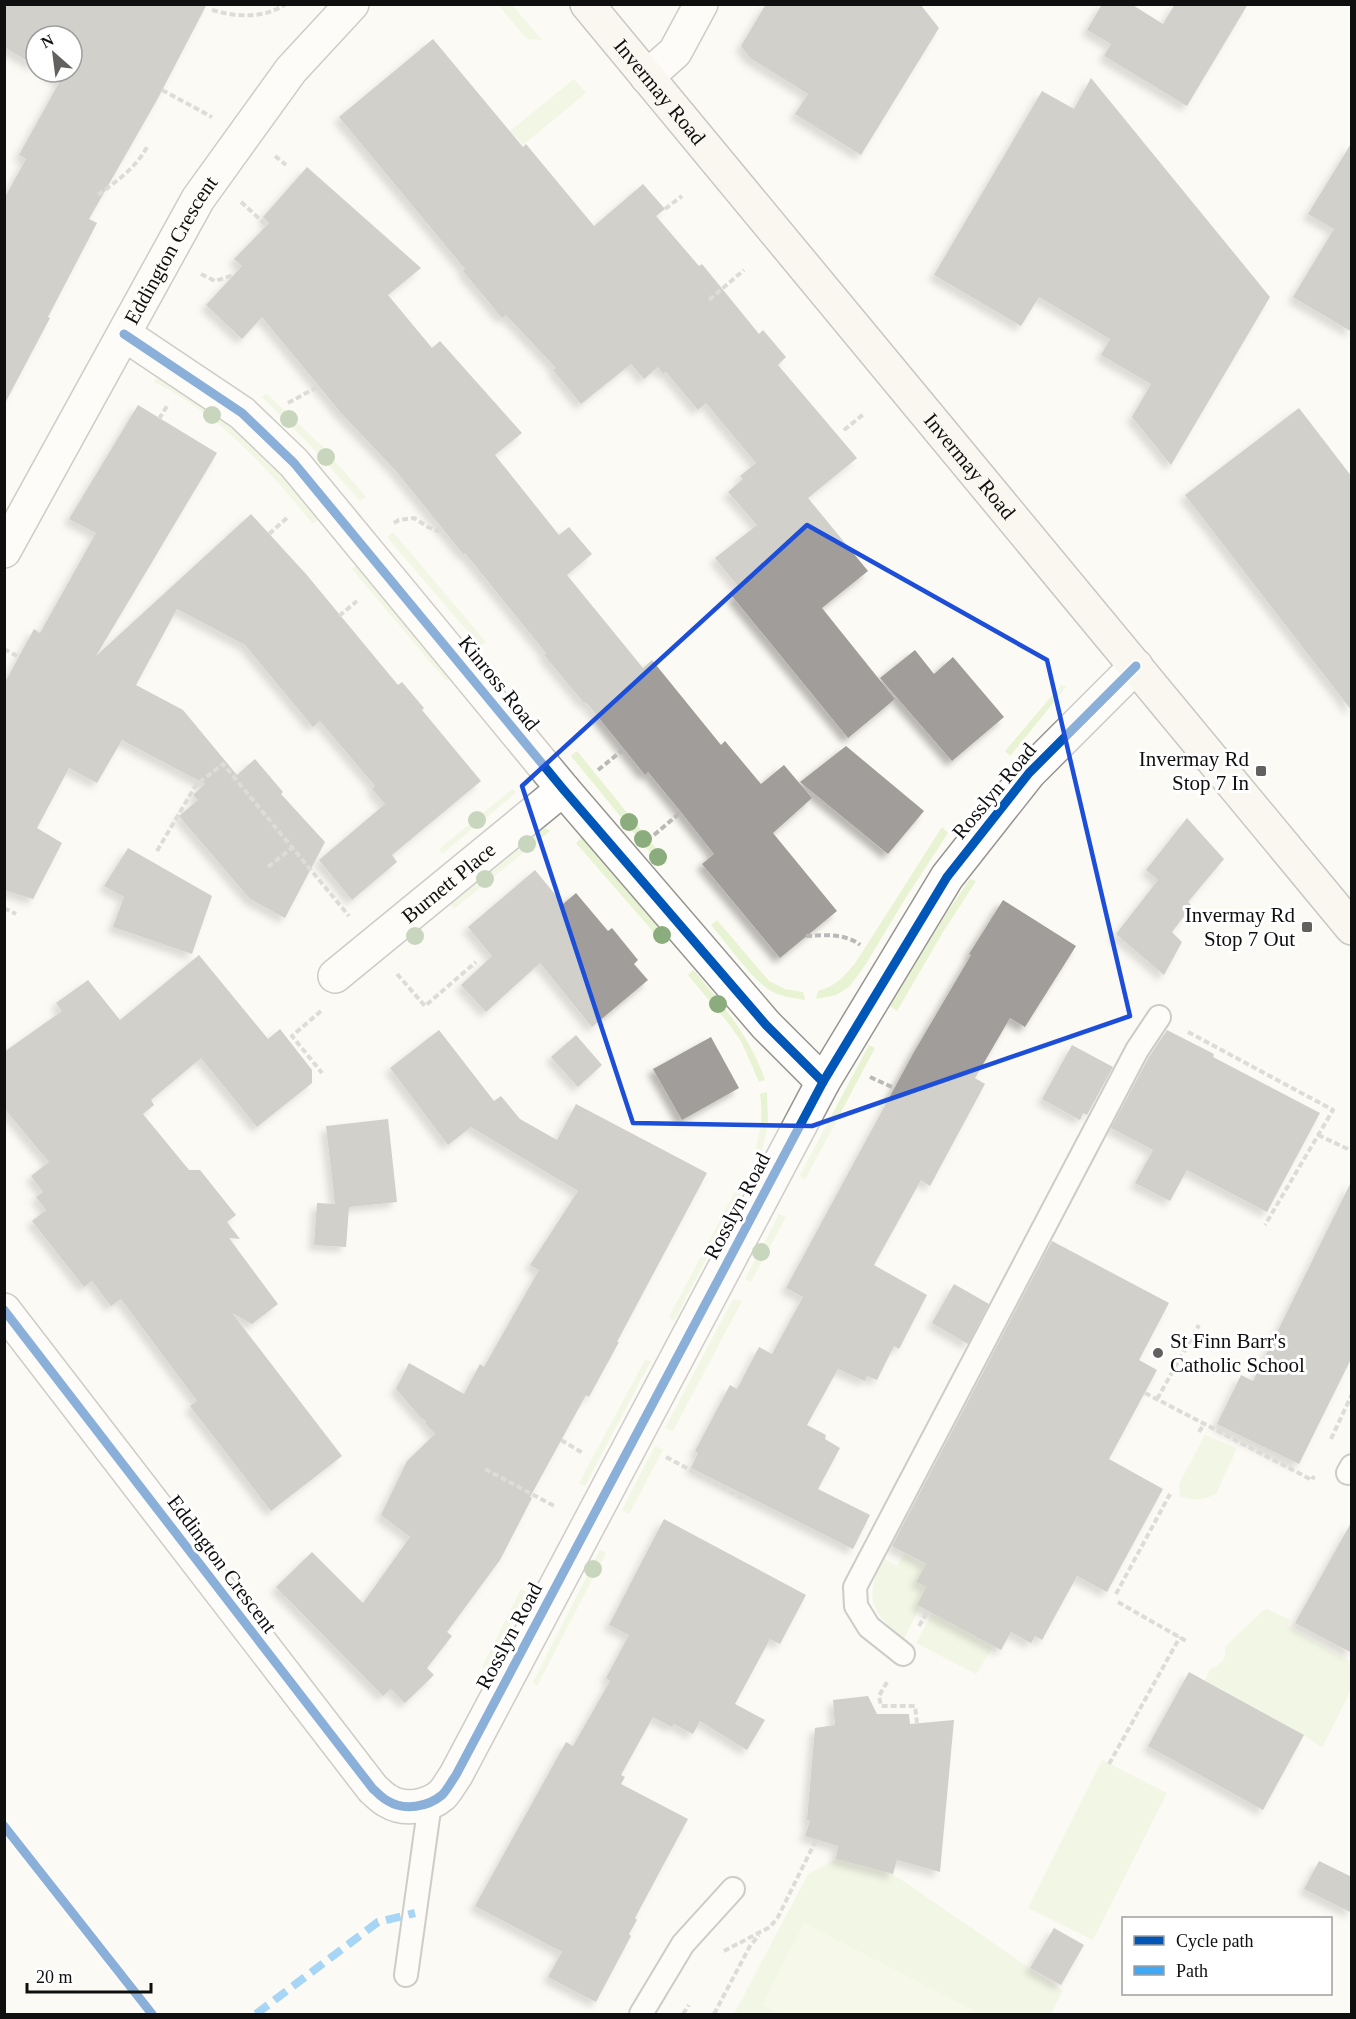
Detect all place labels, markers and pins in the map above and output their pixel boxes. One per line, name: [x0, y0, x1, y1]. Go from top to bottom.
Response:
place label: Invermay Rd Stop 7 In: [1139, 747, 1249, 795]
marker: Invermay Rd Stop 7 In: [1254, 764, 1268, 778]
place label: Invermay Rd Stop 7 Out: [1185, 903, 1295, 951]
marker: Invermay Rd Stop 7 Out: [1300, 920, 1314, 934]
place label: St Finn Barr's Catholic School: [1170, 1329, 1305, 1377]
marker: St Finn Barr's Catholic School: [1151, 1346, 1165, 1360]

